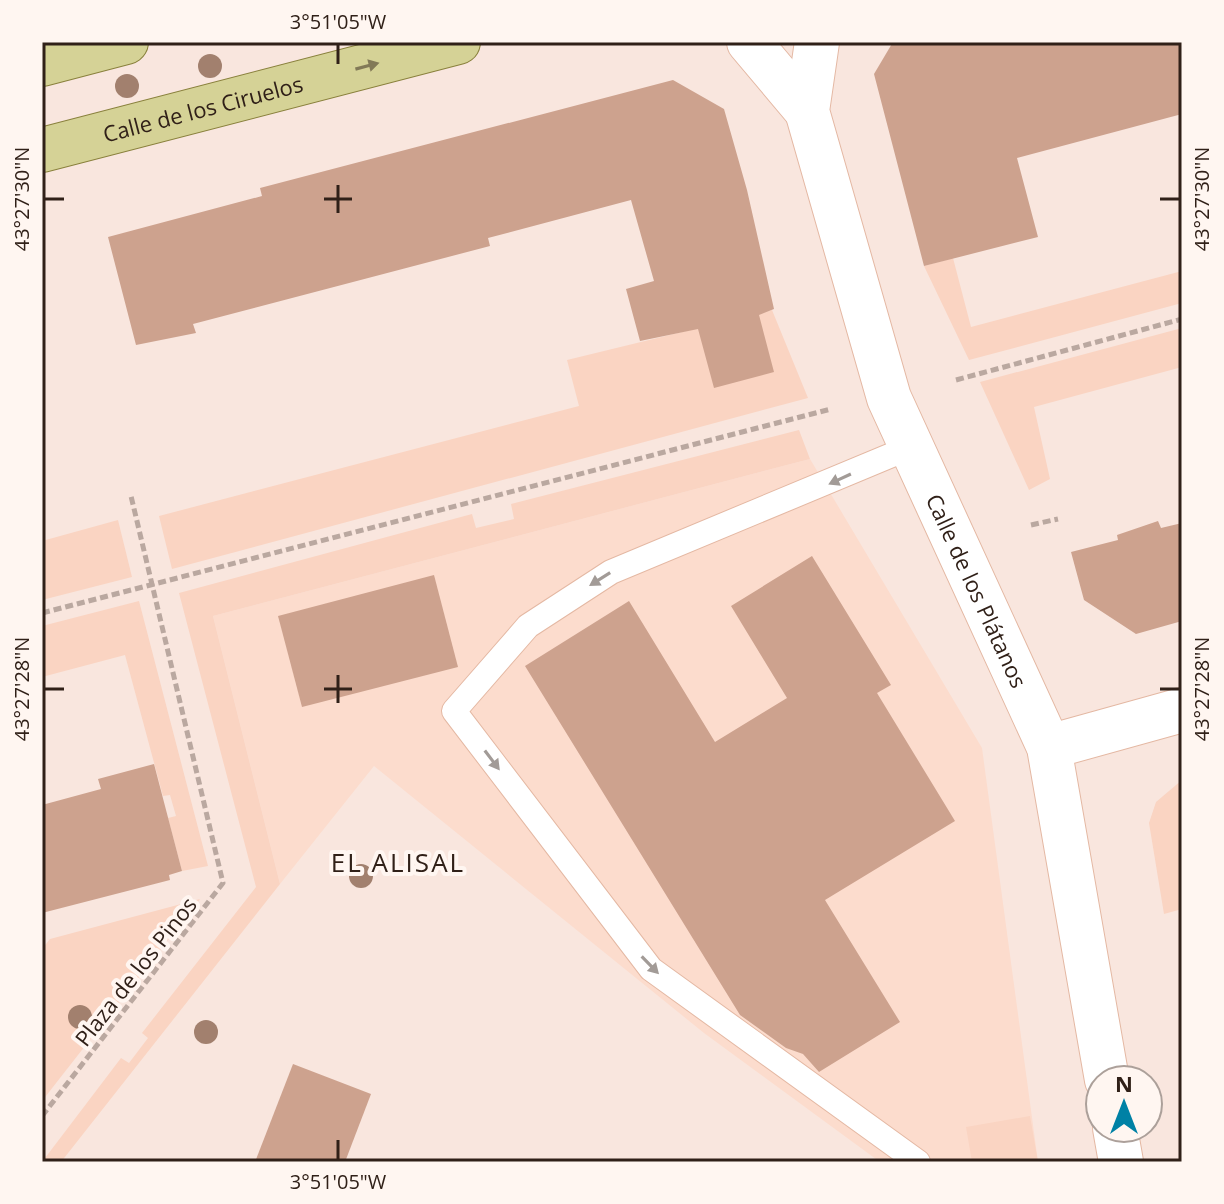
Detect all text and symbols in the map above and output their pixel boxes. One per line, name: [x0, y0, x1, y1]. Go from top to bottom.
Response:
text: 3°51'05"W: [290, 8, 387, 35]
one-way arrow: [355, 59, 380, 71]
street label: Calle de los Ciruelos: [99, 68, 306, 149]
text: 43°27'30"N: [8, 147, 35, 251]
text: 43°27'30"N: [1188, 147, 1215, 251]
one-way arrow: [828, 472, 852, 486]
street label: Calle de los Plátanos: [920, 489, 1035, 692]
one-way arrow: [590, 571, 611, 586]
text: 43°27'28"N: [8, 637, 35, 741]
text: 43°27'28"N: [1188, 637, 1215, 741]
one-way arrow: [483, 749, 499, 770]
district label: EL ALISAL: [331, 844, 465, 880]
street label: Plaza de los Pinos: [67, 890, 203, 1052]
one-way arrow: [641, 955, 659, 974]
north arrow: [1084, 1064, 1164, 1144]
text: N: [1115, 1068, 1133, 1098]
text: 3°51'05"W: [290, 1168, 387, 1195]

